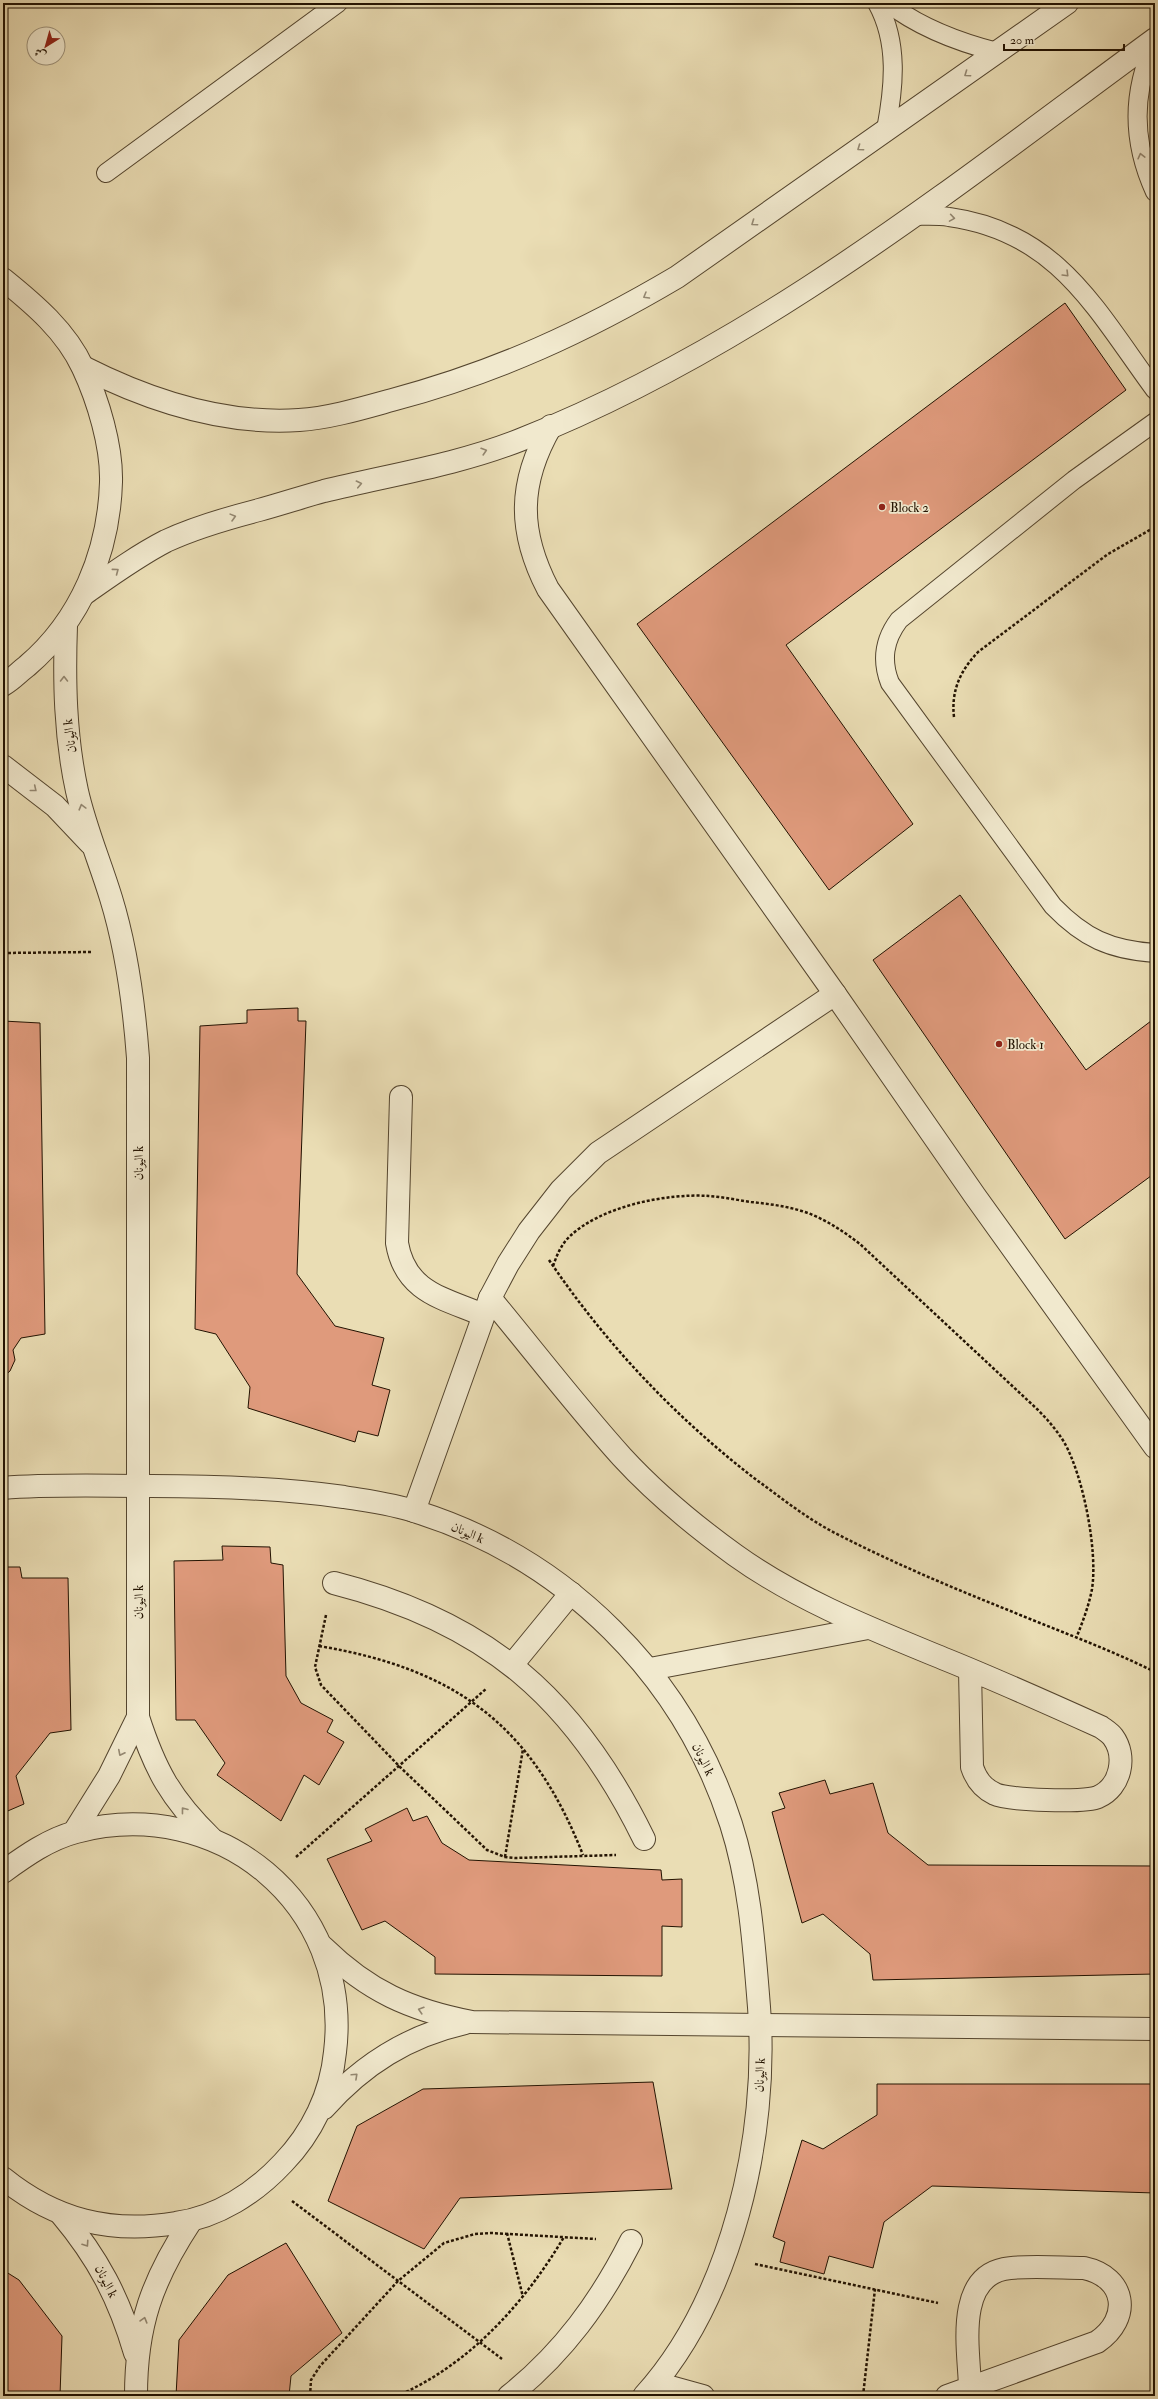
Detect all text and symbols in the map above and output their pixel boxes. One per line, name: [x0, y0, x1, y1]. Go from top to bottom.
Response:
north arrow: [26, 26, 66, 66]
scale bar: [1004, 26, 1124, 52]
text: 20 m: [1010, 33, 1035, 48]
text: ش: [32, 45, 49, 62]
one-way arrow: [964, 69, 971, 76]
one-way arrow: [858, 143, 865, 150]
one-way arrow: [1138, 153, 1146, 159]
one-way arrow: [949, 213, 955, 222]
one-way arrow: [752, 219, 759, 226]
one-way arrow: [1061, 269, 1069, 276]
one-way arrow: [643, 291, 650, 298]
one-way arrow: [481, 447, 488, 456]
one-way arrow: [355, 480, 362, 488]
place label: Block 2: [890, 500, 929, 516]
marker: Block 2: [877, 502, 887, 512]
one-way arrow: [229, 513, 236, 522]
one-way arrow: [111, 569, 118, 576]
one-way arrow: [60, 676, 68, 682]
street label: اليونان k: [60, 717, 80, 754]
one-way arrow: [29, 785, 37, 792]
one-way arrow: [78, 804, 87, 811]
place label: Block 1: [1007, 1037, 1044, 1053]
marker: Block 1: [994, 1039, 1004, 1049]
street label: اليونان k: [131, 1145, 147, 1180]
street label: اليونان k: [449, 1519, 487, 1548]
street label: اليونان k: [131, 1584, 147, 1619]
street label: اليونان k: [688, 1740, 718, 1779]
one-way arrow: [118, 1748, 126, 1756]
one-way arrow: [181, 1807, 188, 1814]
one-way arrow: [417, 2006, 424, 2015]
street label: اليونان k: [751, 2057, 769, 2093]
one-way arrow: [350, 2073, 358, 2081]
one-way arrow: [81, 2240, 89, 2247]
street label: اليونان k: [91, 2262, 121, 2301]
one-way arrow: [139, 2317, 148, 2324]

